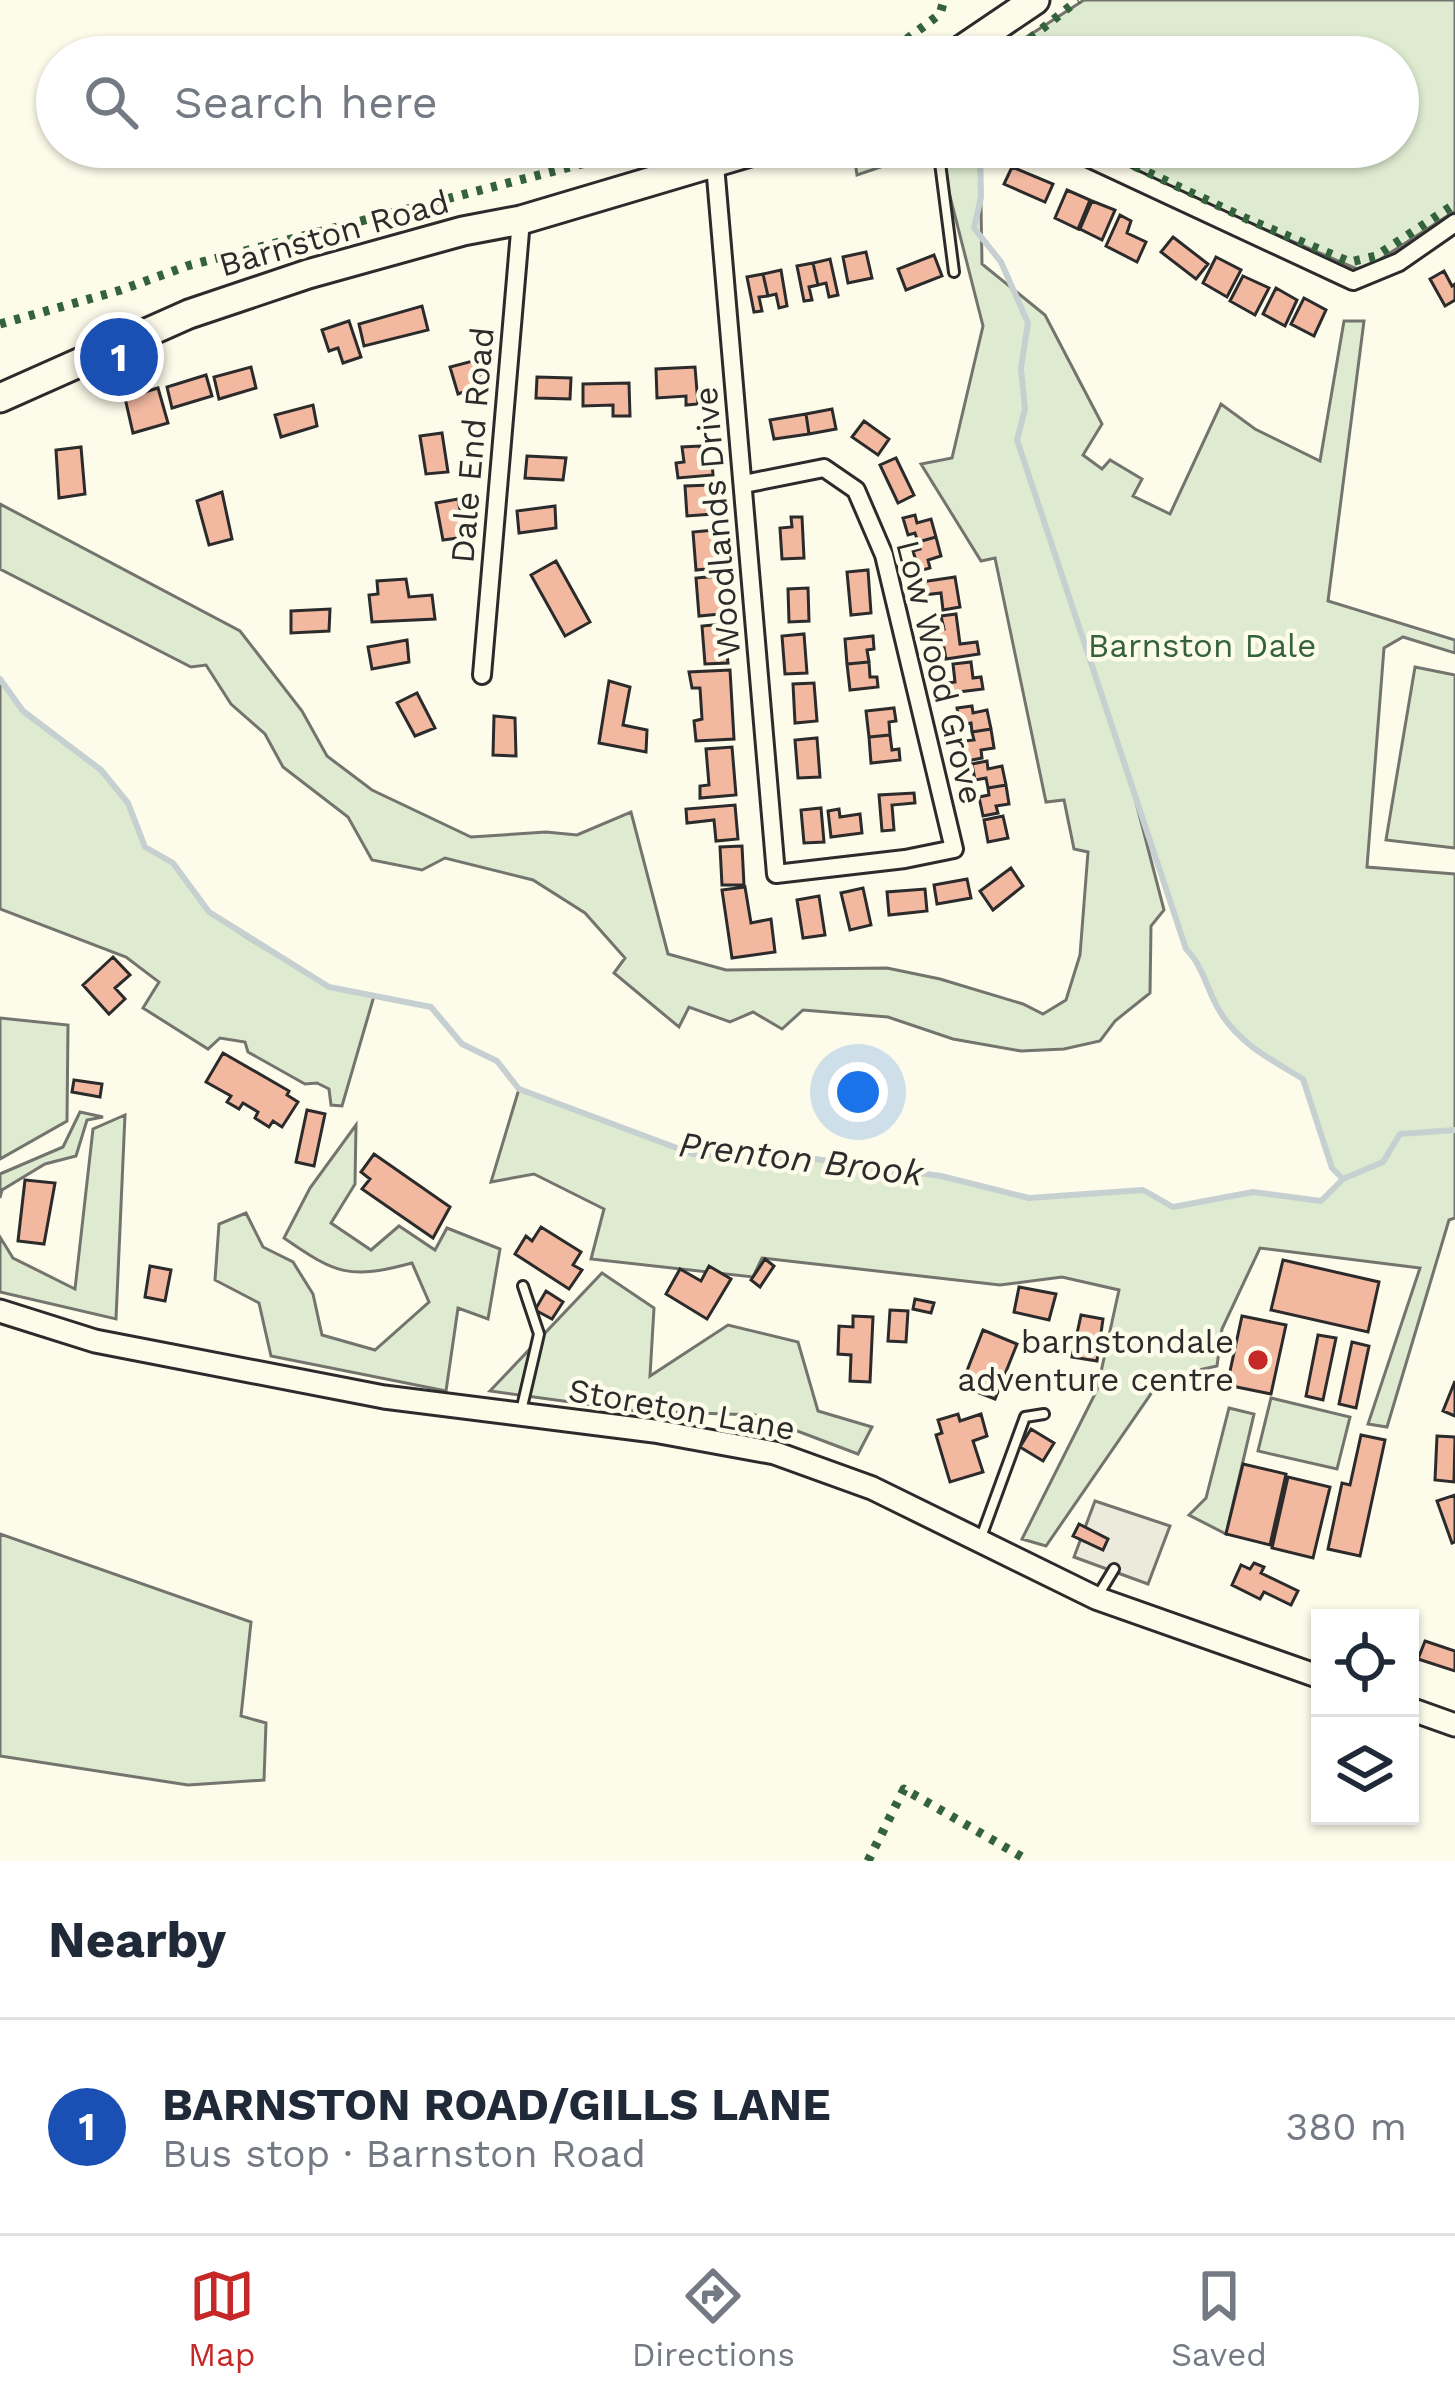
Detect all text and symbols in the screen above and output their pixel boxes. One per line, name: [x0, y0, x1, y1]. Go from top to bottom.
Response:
search box: [36, 36, 1419, 168]
icon: search: [78, 69, 144, 135]
text: Search here: [174, 76, 438, 129]
street label: Barnston Road: [215, 182, 453, 284]
pin: 1: [80, 312, 158, 402]
street label: Dale End Road: [442, 325, 502, 565]
street label: Woodlands Drive: [686, 385, 748, 659]
street label: Low Wood Grove: [888, 536, 992, 808]
park label: Barnston Dale: [1088, 626, 1316, 665]
your location: [828, 1062, 888, 1122]
water label: Prenton Brook: [676, 1123, 927, 1195]
place label: barnstondale adventure centre: [957, 1322, 1234, 1399]
marker: barnstondale adventure centre: [1245, 1347, 1271, 1373]
street label: Storeton Lane: [566, 1370, 798, 1448]
map controls: [1311, 1609, 1419, 1825]
button: locate: [1311, 1609, 1419, 1717]
button: layers: [1311, 1717, 1419, 1825]
text: Nearby: [48, 1910, 226, 1969]
text: BARNSTON ROAD/GILLS LANE: [162, 2078, 831, 2131]
text: 1: [79, 2104, 95, 2149]
text: 380 m: [1286, 2104, 1407, 2149]
text: Bus stop · Barnston Road: [162, 2131, 646, 2176]
tab: Map: [188, 2263, 255, 2374]
tab: Directions: [632, 2263, 795, 2374]
tab: Saved: [1171, 2263, 1267, 2374]

